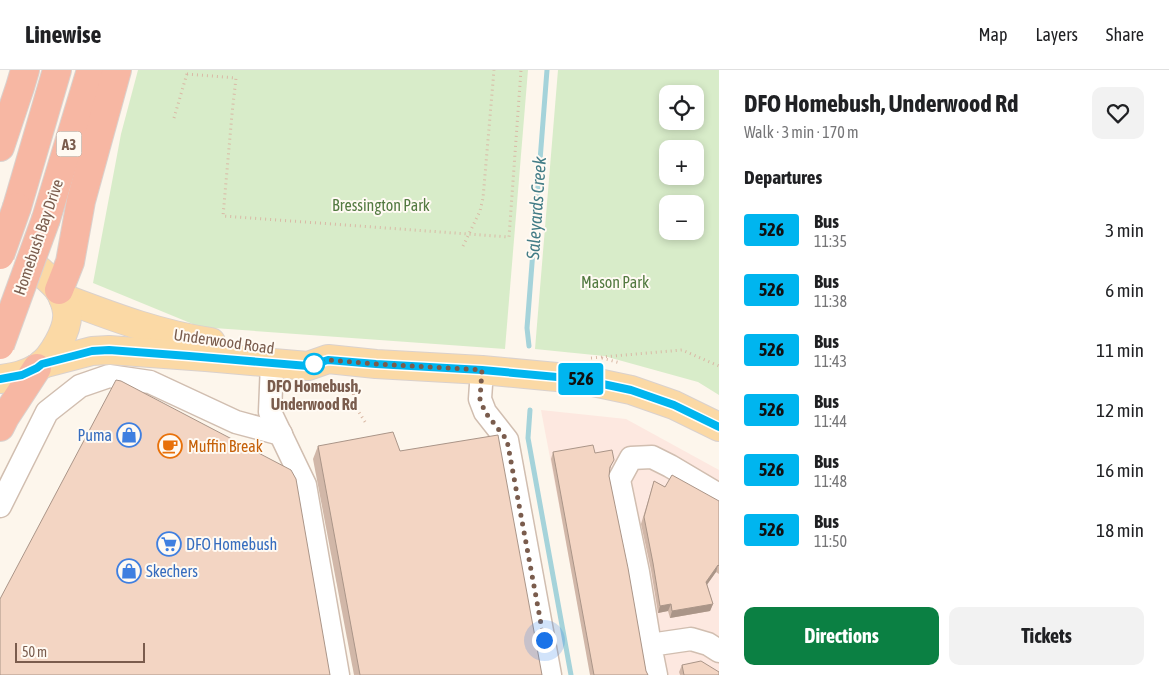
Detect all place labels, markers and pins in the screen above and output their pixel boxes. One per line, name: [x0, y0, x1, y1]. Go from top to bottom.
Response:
marker: DFO Homebush, Underwood Rd: [303, 353, 325, 375]
place label: DFO Homebush, Underwood Rd: [267, 377, 361, 413]
shop icon: Puma: [116, 422, 142, 448]
place label: Puma: [77, 426, 112, 444]
cafe icon: Muffin Break: [157, 433, 183, 459]
place label: Muffin Break: [188, 437, 263, 455]
supermarket icon: DFO Homebush: [156, 531, 182, 557]
place label: DFO Homebush: [186, 535, 277, 553]
shop icon: Skechers: [116, 558, 142, 584]
place label: Skechers: [146, 562, 198, 580]

